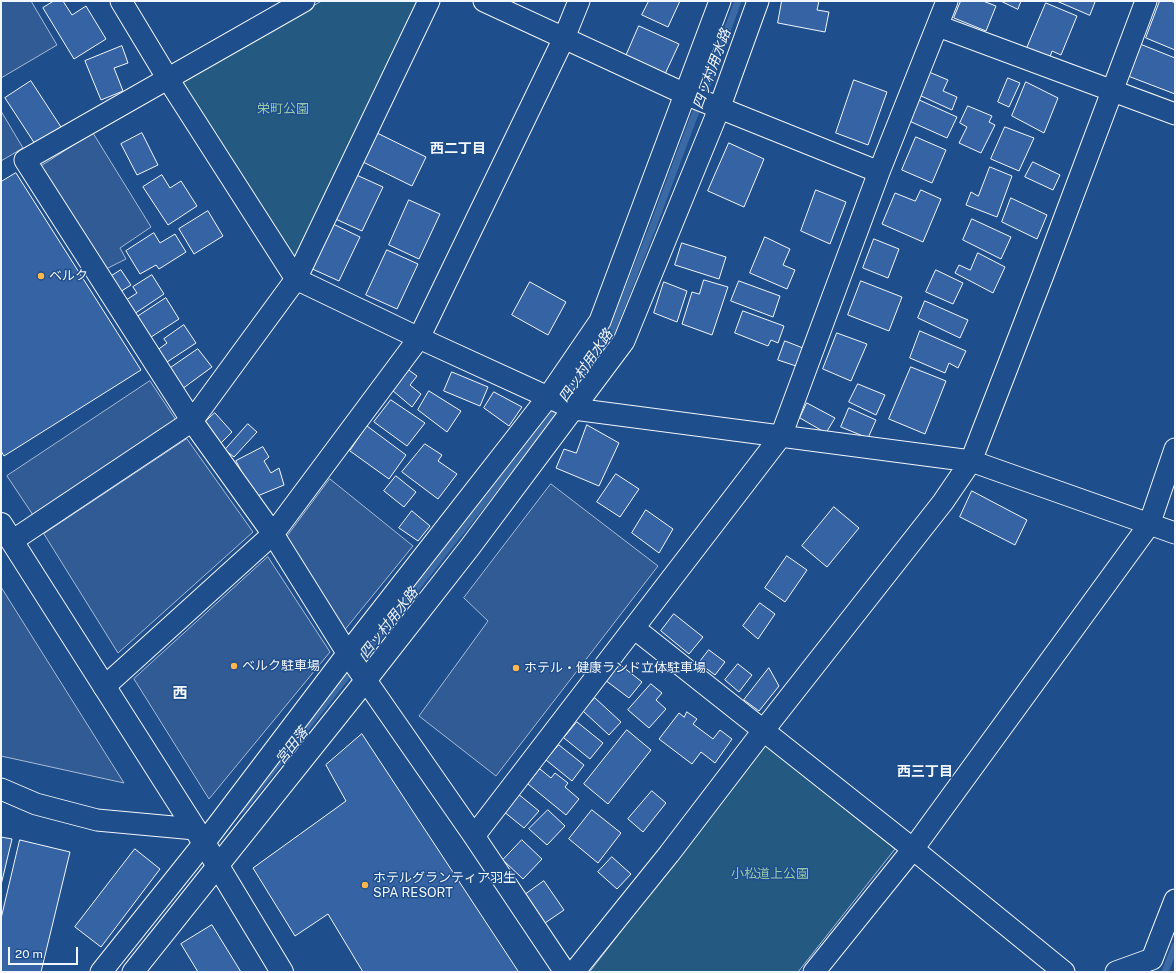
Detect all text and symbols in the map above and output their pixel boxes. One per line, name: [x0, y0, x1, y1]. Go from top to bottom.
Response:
water label: 四ッ村用水路: [690, 27, 734, 111]
park label: 栄町公園: [257, 101, 309, 117]
district label: 西二丁目: [430, 141, 486, 157]
place label: ベルク: [49, 268, 88, 284]
marker: ベルク: [36, 271, 46, 281]
water label: 四ッ村用水路: [556, 326, 616, 406]
water label: 四ッ村用水路: [357, 585, 421, 661]
place label: ベルク駐車場: [242, 658, 320, 674]
place label: ホテル・健康ランド立体駐車場: [524, 660, 706, 676]
marker: ベルク駐車場: [229, 661, 239, 671]
marker: ホテル・健康ランド立体駐車場: [511, 663, 521, 673]
district label: 西: [173, 684, 187, 702]
water label: 宮田落: [272, 724, 312, 768]
district label: 西三丁目: [897, 764, 953, 780]
park label: 小松道上公園: [731, 866, 809, 882]
place label: ホテルグランティア羽生 SPA RESORT: [373, 870, 516, 901]
marker: ホテルグランティア羽生 SPA RESORT: [360, 880, 370, 890]
scale bar: [10, 939, 80, 965]
text: 20 m: [15, 947, 43, 961]

